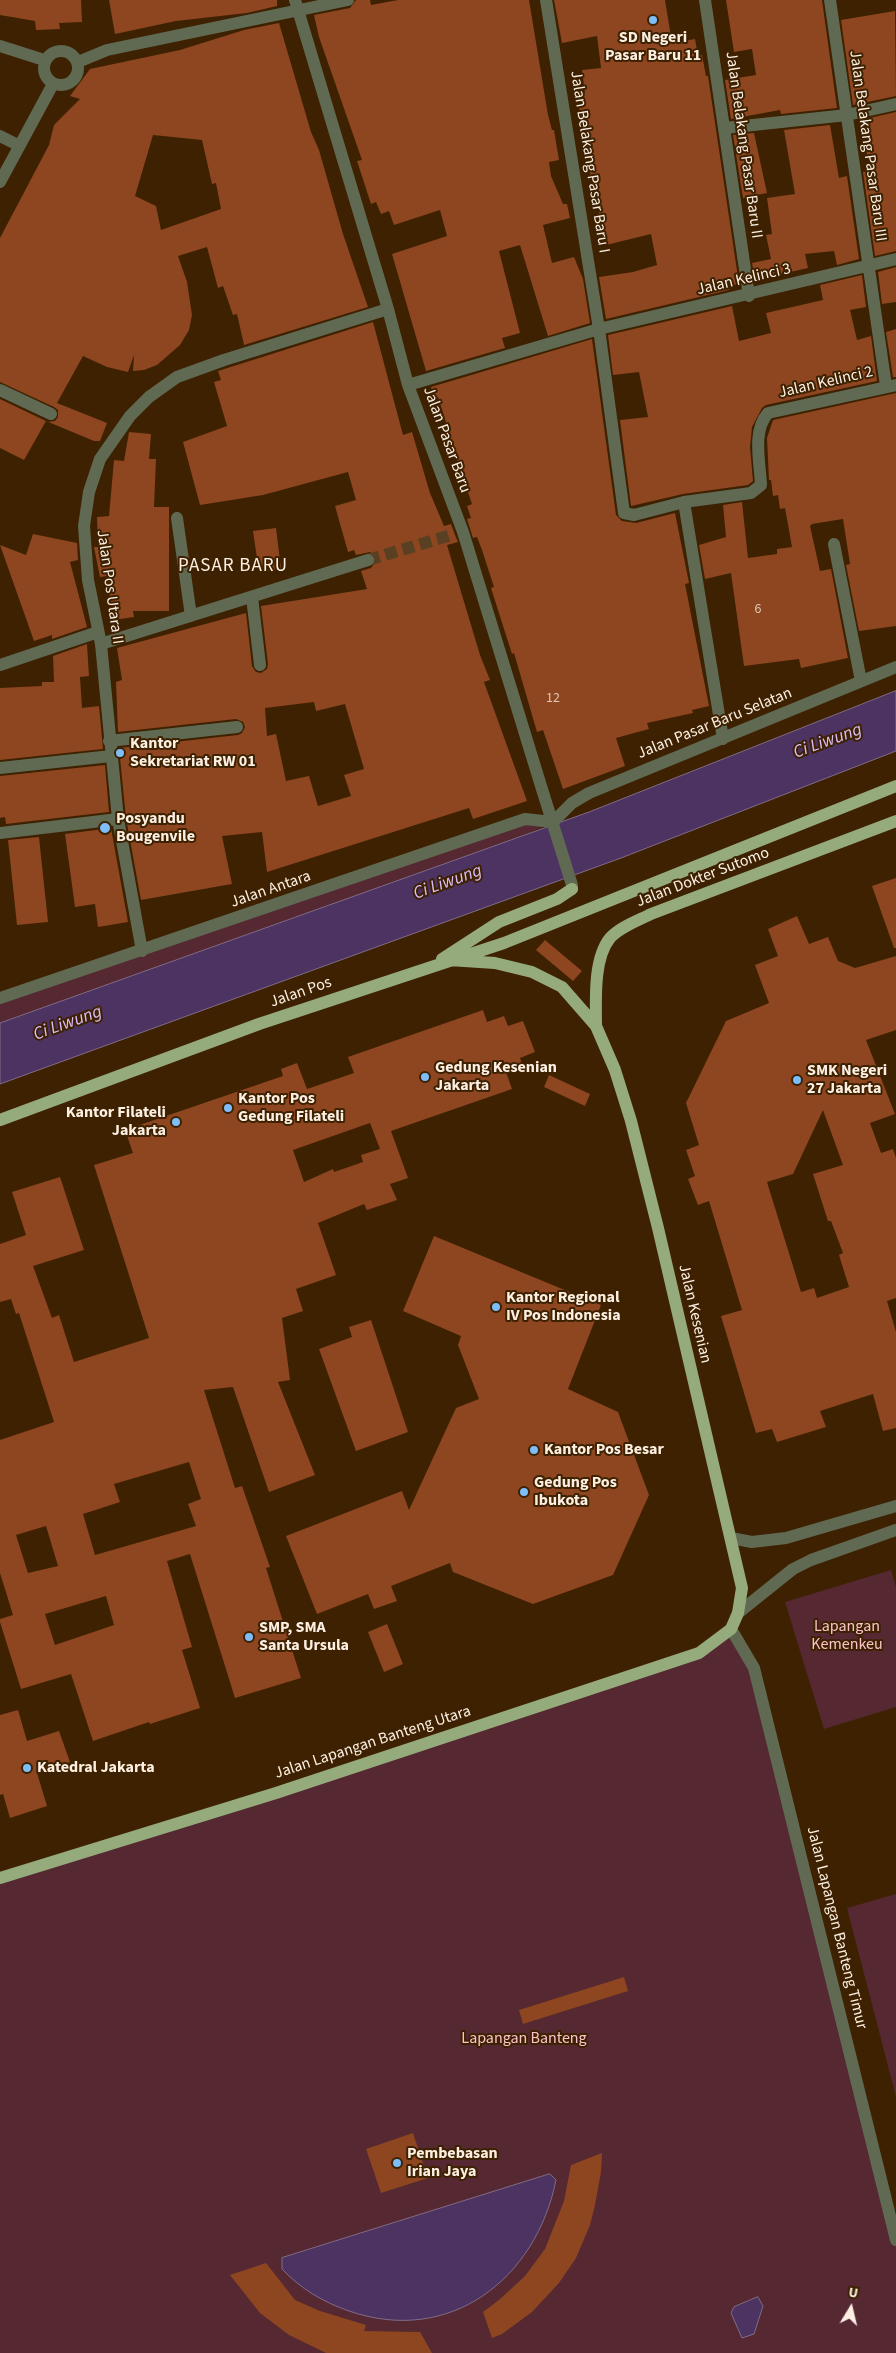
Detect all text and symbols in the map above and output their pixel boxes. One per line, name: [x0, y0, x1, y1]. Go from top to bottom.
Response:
marker: SD Negeri Pasar Baru 11: [647, 14, 659, 26]
place label: SD Negeri Pasar Baru 11: [605, 28, 701, 66]
street label: Jalan Belakang Pasar Baru III: [844, 49, 890, 243]
street label: Jalan Belakang Pasar Baru II: [720, 50, 766, 240]
street label: Jalan Belakang Pasar Baru I: [565, 70, 613, 254]
street label: Jalan Kelinci 3: [695, 260, 793, 300]
street label: Jalan Kelinci 2: [777, 363, 875, 403]
street label: Jalan Pasar Baru: [418, 384, 474, 496]
street label: Jalan Pos Utara II: [91, 529, 127, 645]
district label: PASAR BARU: [177, 556, 289, 578]
house number: 6: [755, 602, 761, 618]
street label: Jalan Pasar Baru Selatan: [635, 684, 795, 764]
house number: 12: [546, 691, 560, 707]
water label: Ci Liwung: [791, 720, 865, 764]
place label: Kantor Sekretariat RW 01: [130, 734, 256, 772]
marker: Kantor Sekretariat RW 01: [114, 747, 126, 759]
place label: Posyandu Bougenvile: [116, 809, 195, 847]
marker: Posyandu Bougenvile: [98, 821, 112, 835]
street label: Jalan Dokter Sutomo: [634, 844, 772, 912]
water label: Ci Liwung: [411, 861, 485, 905]
street label: Jalan Antara: [228, 867, 314, 913]
street label: Jalan Pos: [268, 974, 334, 1012]
water label: Ci Liwung: [31, 1002, 105, 1046]
place label: Gedung Kesenian Jakarta: [435, 1058, 557, 1096]
place label: SMK Negeri 27 Jakarta: [807, 1061, 887, 1099]
marker: Gedung Kesenian Jakarta: [419, 1071, 431, 1083]
marker: SMK Negeri 27 Jakarta: [791, 1074, 803, 1086]
place label: Kantor Pos Gedung Filateli: [238, 1089, 344, 1127]
marker: Kantor Pos Gedung Filateli: [222, 1102, 234, 1114]
place label: Kantor Filateli Jakarta: [66, 1103, 166, 1141]
marker: Kantor Filateli Jakarta: [170, 1116, 182, 1128]
street label: Jalan Kesenian: [673, 1263, 715, 1365]
place label: Kantor Regional IV Pos Indonesia: [506, 1288, 621, 1326]
marker: Kantor Regional IV Pos Indonesia: [490, 1301, 502, 1313]
place label: Kantor Pos Besar: [544, 1440, 664, 1460]
marker: Kantor Pos Besar: [528, 1444, 540, 1456]
place label: Gedung Pos Ibukota: [534, 1473, 617, 1511]
marker: Gedung Pos Ibukota: [518, 1486, 530, 1498]
park label: Lapangan Kemenkeu: [811, 1617, 883, 1655]
place label: SMP, SMA Santa Ursula: [259, 1618, 349, 1656]
marker: SMP, SMA Santa Ursula: [243, 1631, 255, 1643]
street label: Jalan Lapangan Banteng Utara: [273, 1702, 473, 1784]
place label: Katedral Jakarta: [37, 1758, 155, 1778]
marker: Katedral Jakarta: [21, 1762, 33, 1774]
street label: Jalan Lapangan Banteng Timur: [801, 1825, 871, 2031]
park label: Lapangan Banteng: [461, 2029, 587, 2049]
place label: Pembebasan Irian Jaya: [407, 2144, 498, 2182]
marker: Pembebasan Irian Jaya: [391, 2157, 403, 2169]
north arrow: [826, 2283, 876, 2333]
text: U: [847, 2283, 860, 2304]

